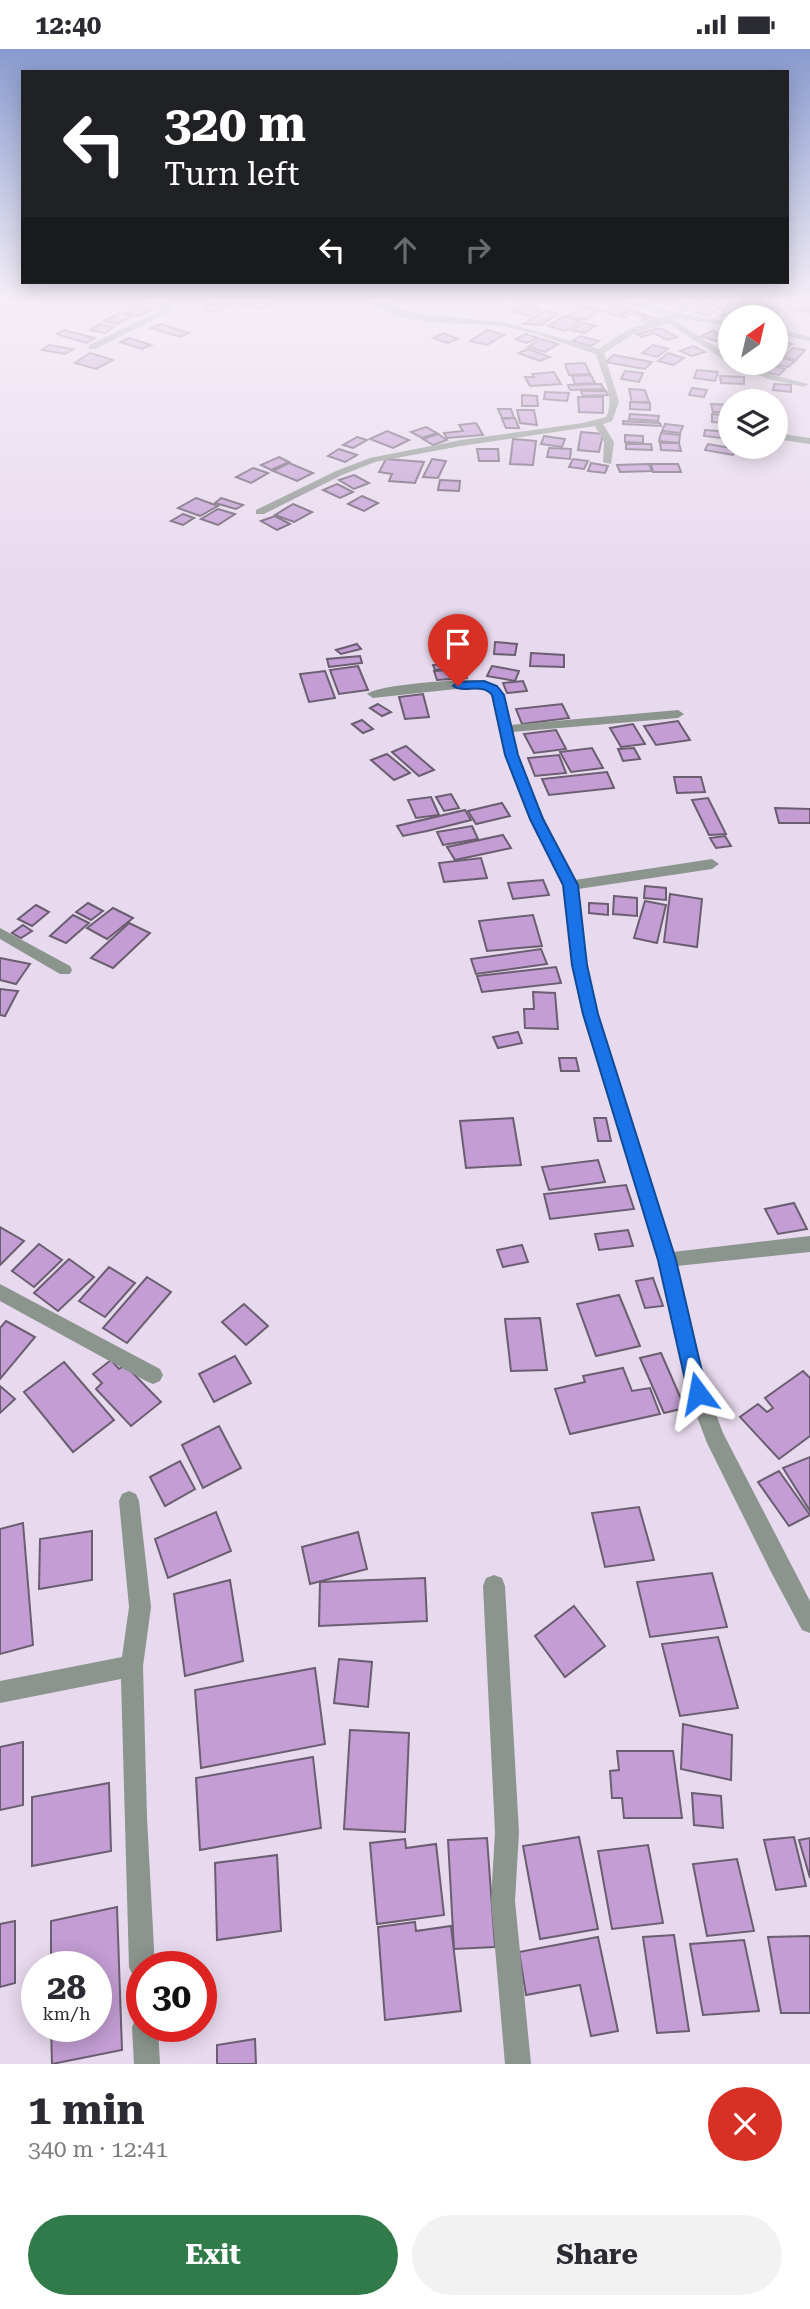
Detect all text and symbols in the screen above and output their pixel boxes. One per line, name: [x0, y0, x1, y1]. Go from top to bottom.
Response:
text: 12:40: [35, 10, 101, 40]
text: 320 m: [164, 96, 306, 153]
icon: left: [49, 98, 140, 189]
text: Turn left: [164, 155, 299, 193]
icon: left: [313, 231, 351, 269]
icon: ahead: [386, 231, 424, 269]
icon: right: [459, 231, 497, 269]
north arrow: [718, 305, 788, 375]
map controls: [718, 305, 788, 459]
button: layers: [718, 389, 788, 459]
pin: [428, 614, 488, 686]
icon: arrive: [439, 625, 477, 663]
position arrow: [661, 1356, 735, 1430]
speed limit sign: 30: [126, 1951, 217, 2042]
text: 28: [47, 1967, 86, 2008]
text: km/h: [42, 2003, 91, 2024]
text: 1 min: [28, 2085, 145, 2134]
button: close: [708, 2087, 782, 2161]
text: 340 m · 12:41: [28, 2136, 168, 2163]
button: Exit: [28, 2215, 398, 2295]
button: Share: [412, 2215, 782, 2295]

